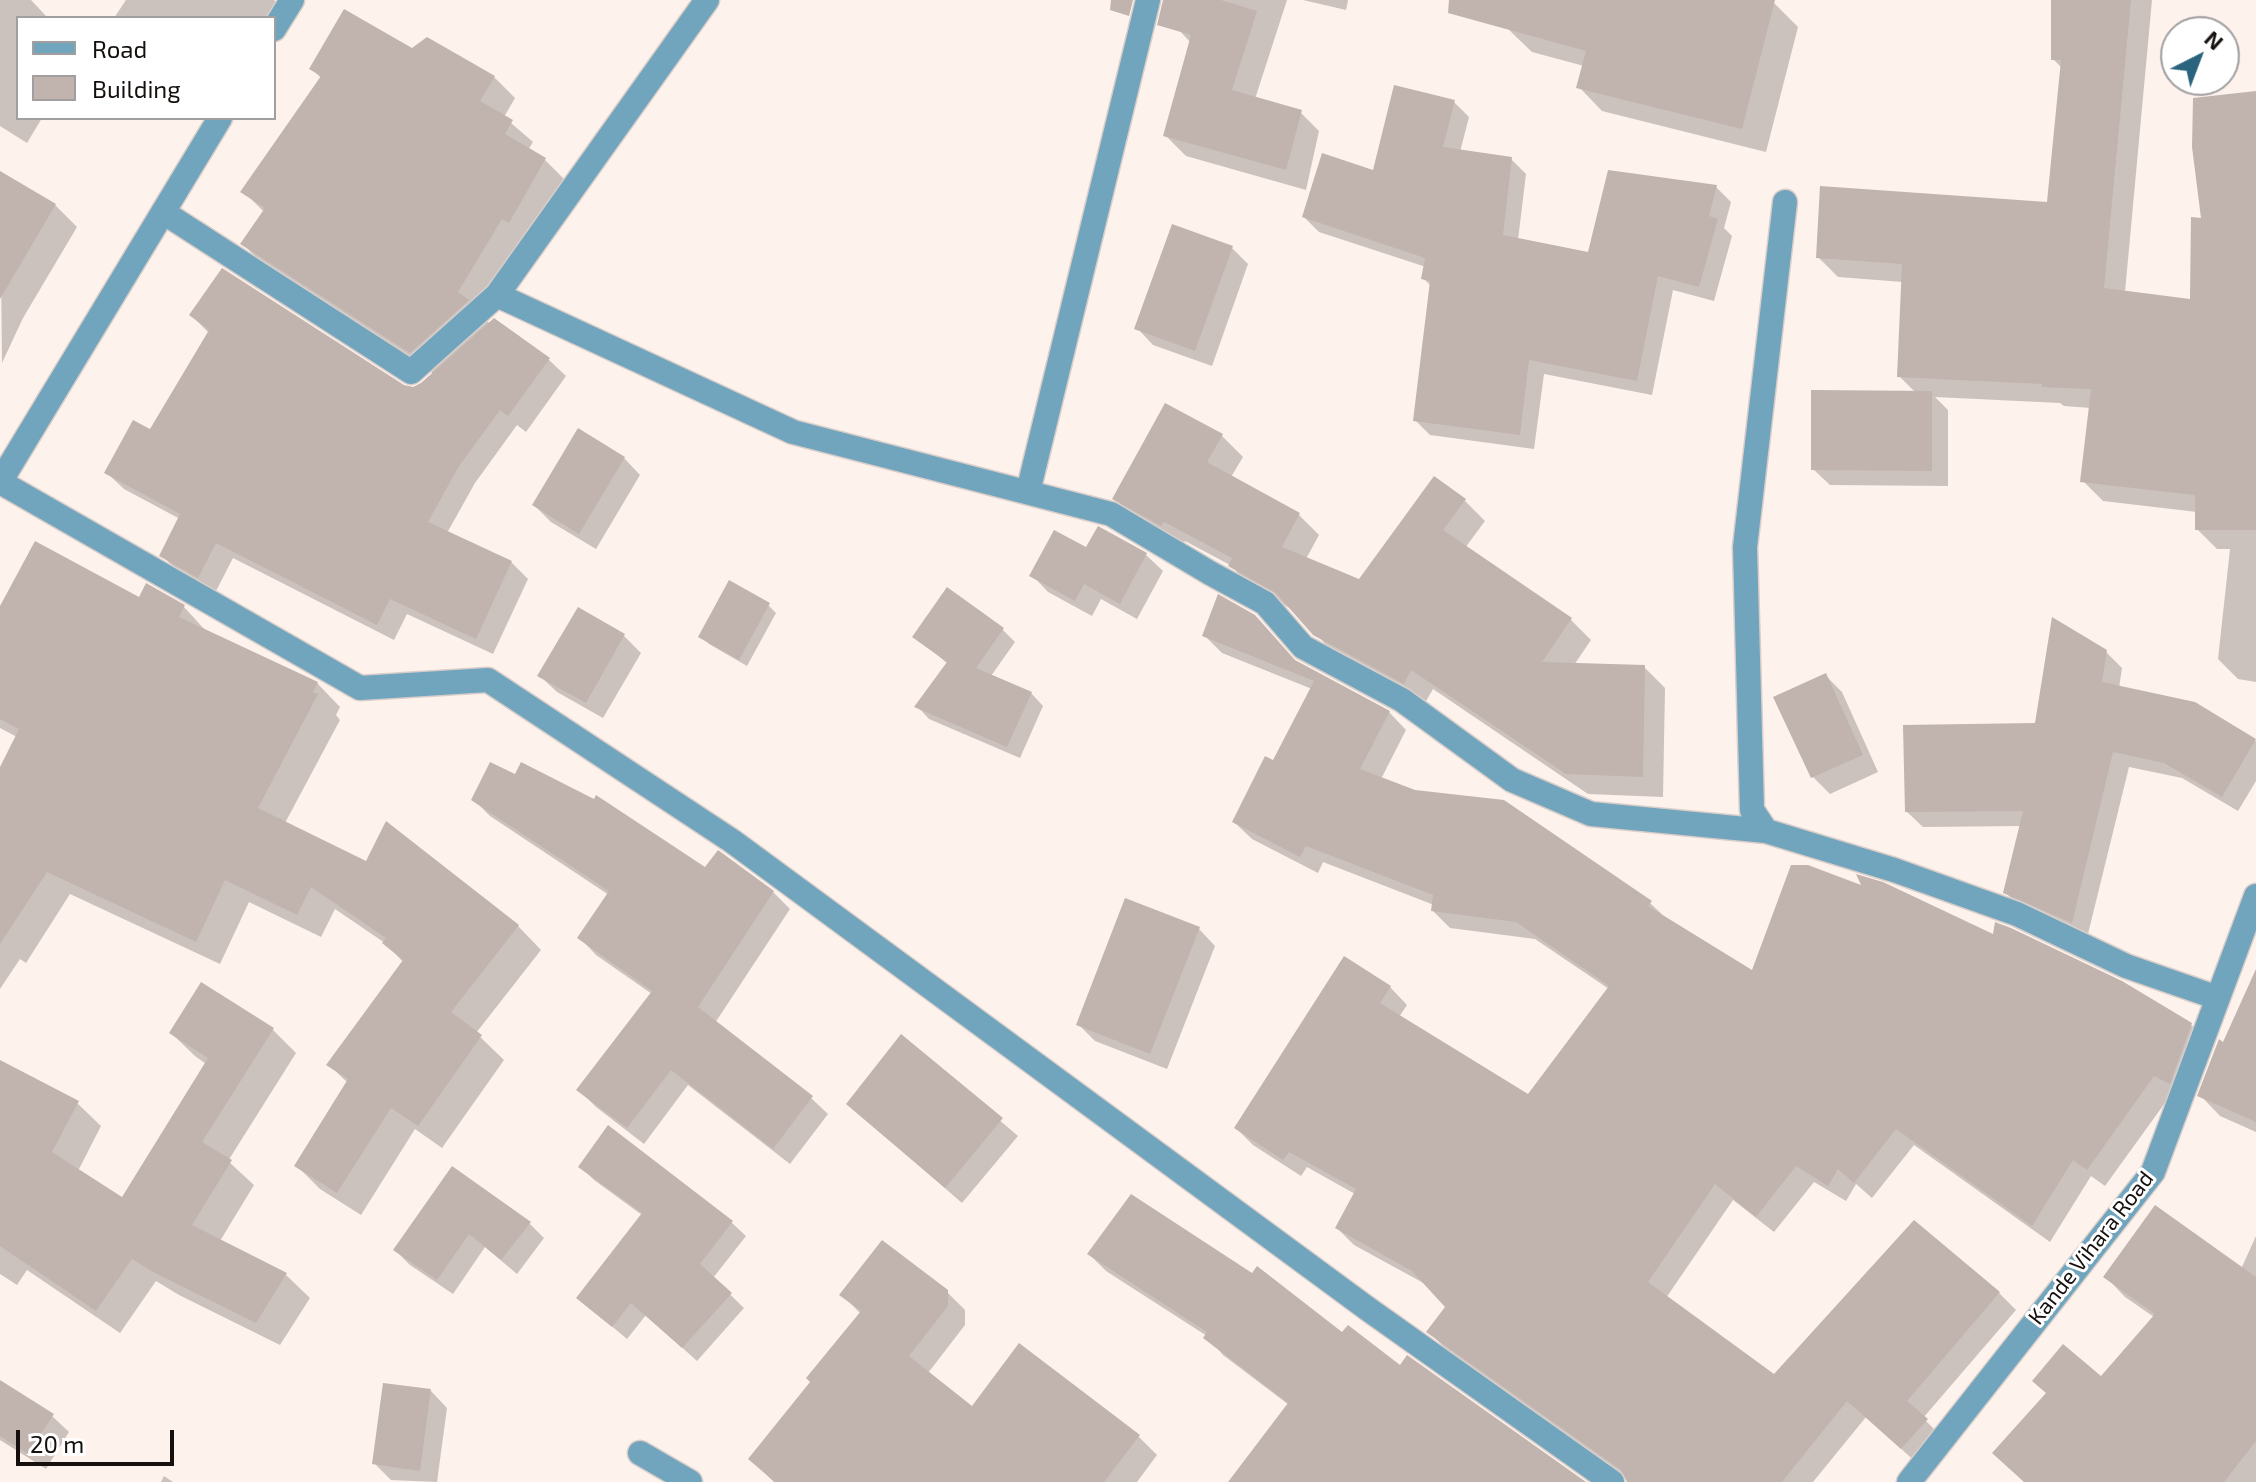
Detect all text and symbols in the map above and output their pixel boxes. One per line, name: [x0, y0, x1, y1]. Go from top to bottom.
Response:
legend: [16, 16, 276, 120]
north arrow: [2160, 16, 2240, 96]
text: N: [2200, 25, 2229, 55]
text: Road: [92, 34, 147, 63]
text: Building: [92, 74, 181, 103]
street label: Kande Vihara Road: [2023, 1166, 2159, 1330]
scale bar: [20, 1414, 178, 1464]
text: 20 m: [30, 1429, 84, 1458]

